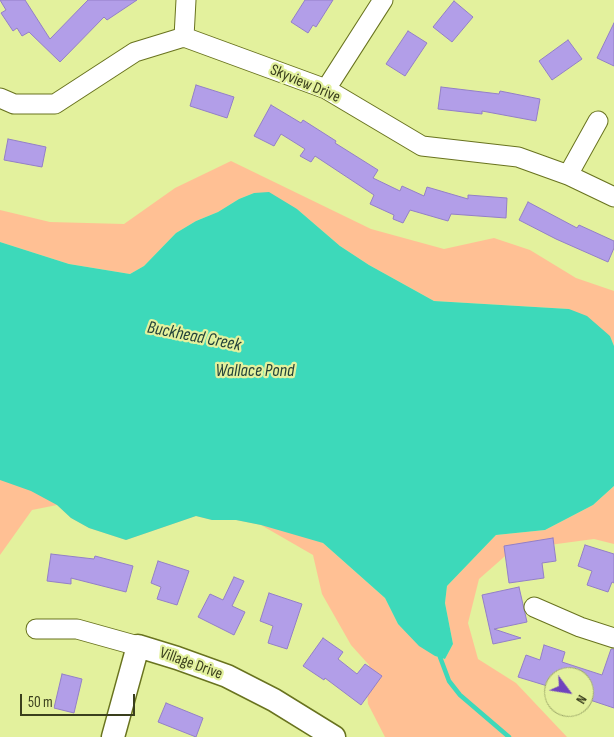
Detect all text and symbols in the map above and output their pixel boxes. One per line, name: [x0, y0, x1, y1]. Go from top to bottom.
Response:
street label: Skyview Drive: [267, 61, 343, 107]
water label: Buckhead Creek: [145, 317, 243, 357]
water label: Wallace Pond: [216, 360, 294, 382]
street label: Village Drive: [157, 644, 225, 684]
north arrow: [544, 667, 594, 717]
scale bar: [22, 684, 138, 716]
text: N: [572, 692, 591, 707]
text: 50 m: [28, 693, 53, 712]

